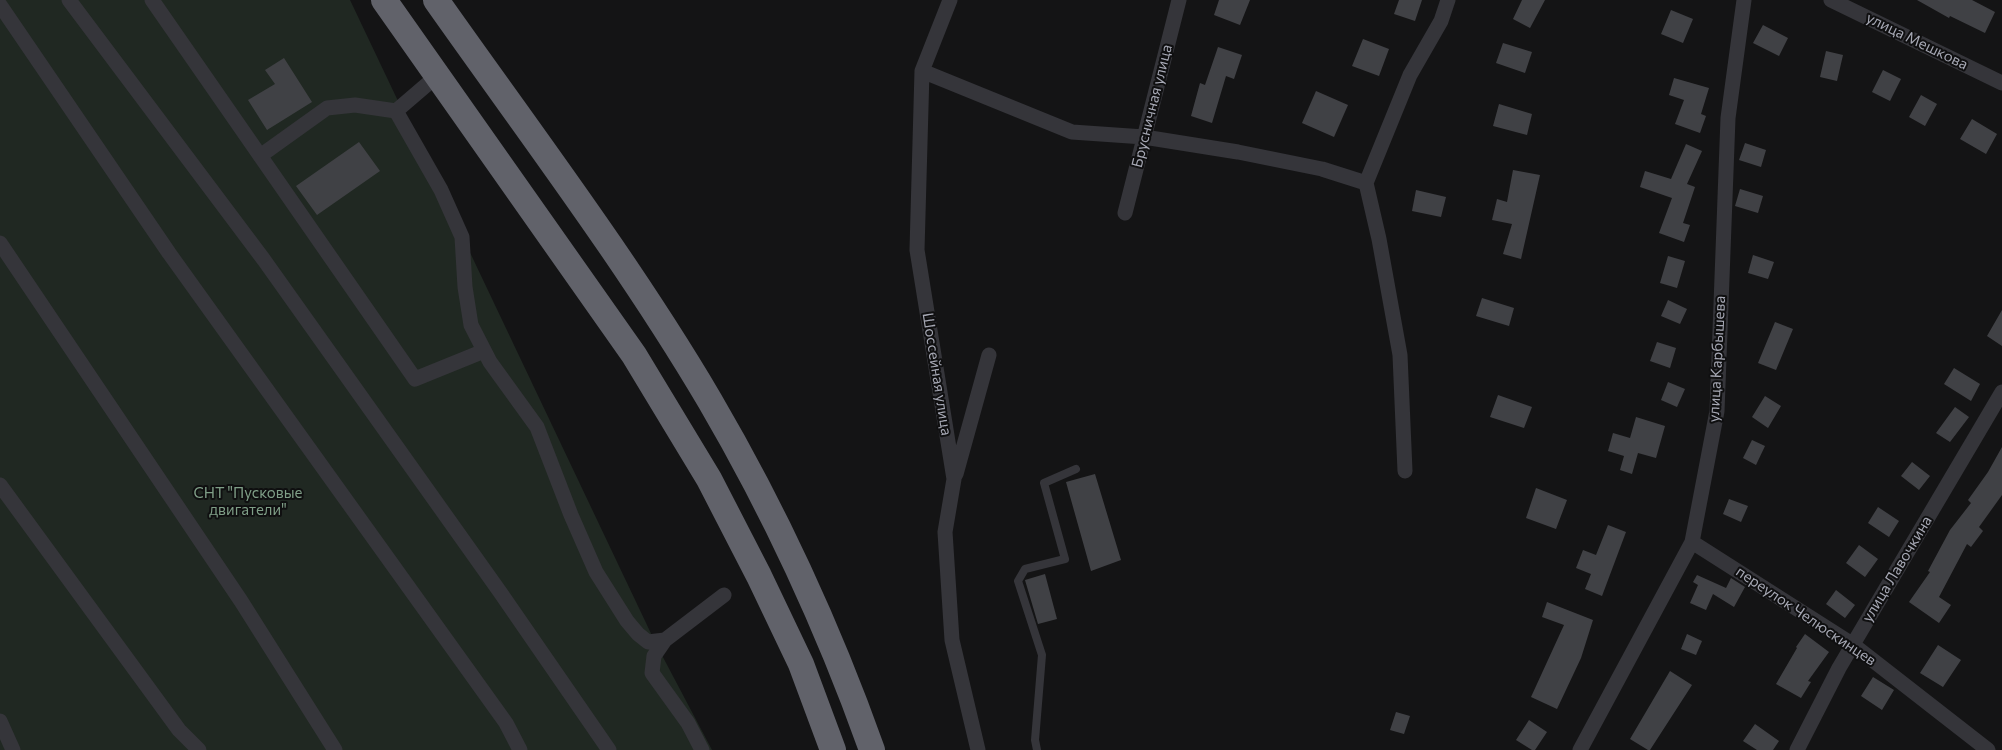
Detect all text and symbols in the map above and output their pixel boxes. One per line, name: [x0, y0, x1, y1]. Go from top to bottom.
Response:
street label: улица Мешкова: [1863, 9, 1971, 73]
street label: Брусничная улица: [1128, 43, 1176, 169]
street label: улица Карбышева: [1705, 295, 1729, 423]
street label: Шоссейная улица: [918, 311, 956, 437]
park label: СНТ "Пусковые двигатели": [193, 484, 303, 519]
street label: улица Лавочкина: [1858, 513, 1936, 625]
street label: переулок Челюскинцев: [1733, 562, 1879, 670]

